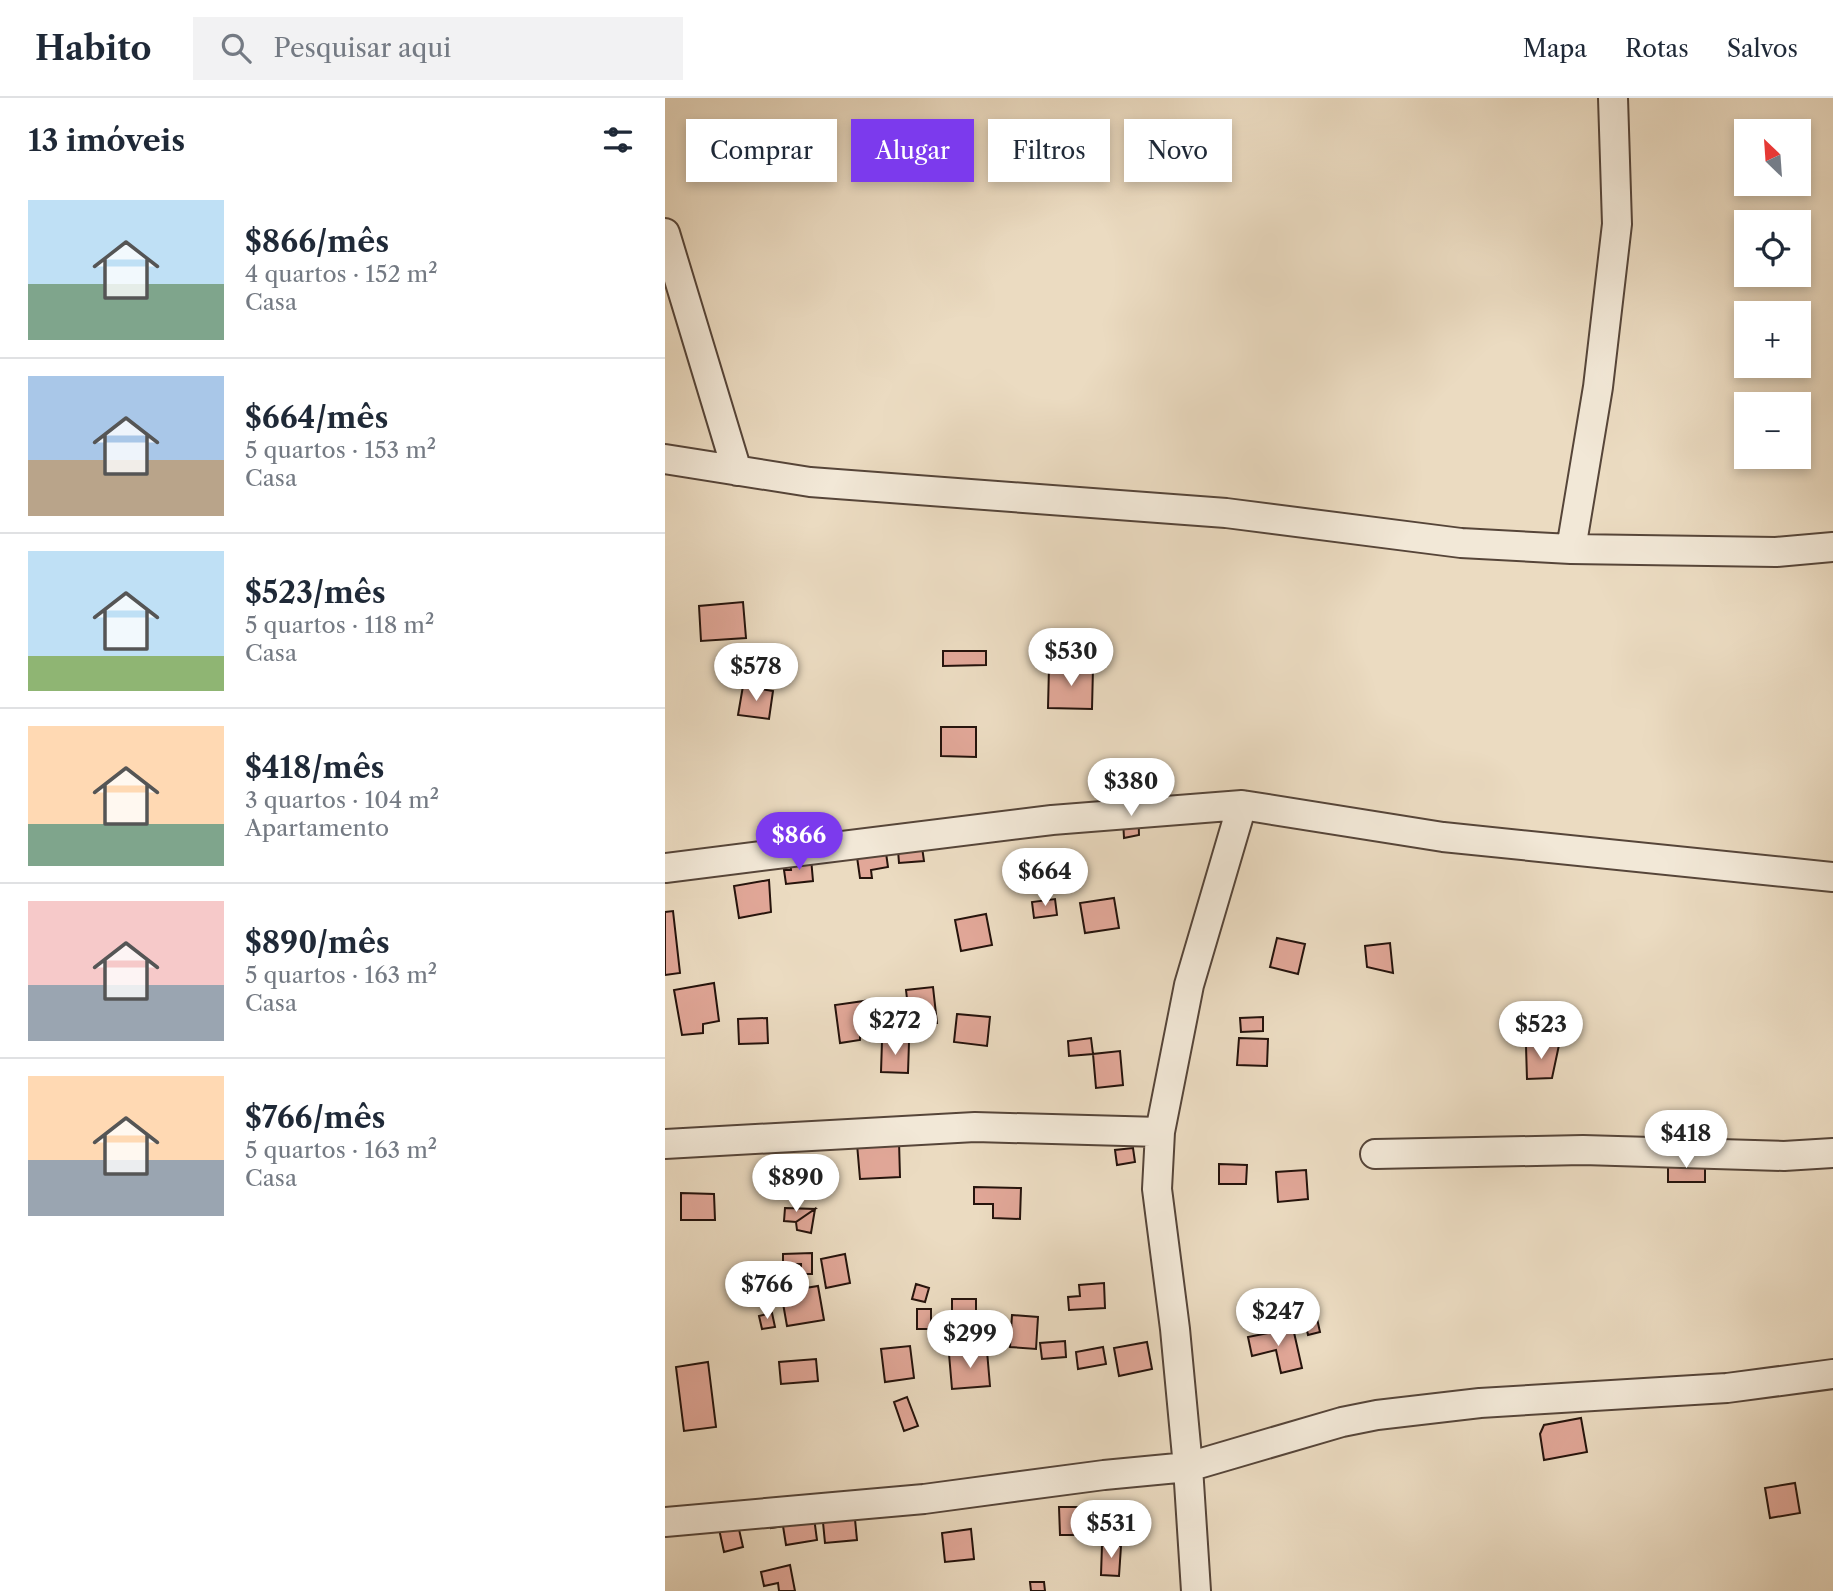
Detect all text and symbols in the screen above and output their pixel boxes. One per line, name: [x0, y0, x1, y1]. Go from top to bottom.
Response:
search box: [193, 17, 683, 80]
text: Habito: [35, 28, 151, 69]
icon: search: [217, 29, 255, 67]
text: Pesquisar aqui: [273, 32, 451, 64]
text: Mapa: [1523, 34, 1587, 63]
text: Rotas: [1625, 34, 1689, 63]
text: Salvos: [1727, 34, 1798, 63]
chip: Comprar: [686, 119, 837, 182]
chip: Alugar: [851, 119, 974, 182]
chip: Filtros: [988, 119, 1110, 182]
chip: Novo: [1124, 119, 1232, 182]
north arrow: [1734, 119, 1811, 196]
map controls: [1734, 119, 1811, 469]
icon: filters: [599, 121, 637, 159]
text: 13 imóveis: [28, 122, 185, 159]
button: locate: [1734, 210, 1811, 287]
text: $866/mês: [245, 223, 389, 260]
icon: home: [84, 228, 168, 312]
text: 4 quartos · 152 m²: [245, 260, 438, 288]
text: Casa: [245, 288, 297, 316]
button: +: [1734, 301, 1811, 378]
button: −: [1734, 392, 1811, 469]
text: $664/mês: [245, 399, 388, 436]
icon: home: [84, 404, 168, 488]
text: 5 quartos · 153 m²: [245, 436, 436, 464]
text: Casa: [245, 464, 297, 492]
text: $523/mês: [245, 574, 386, 611]
icon: home: [84, 579, 168, 663]
text: 5 quartos · 118 m²: [245, 611, 434, 639]
pin: $530: [1030, 628, 1112, 688]
text: $530: [1044, 637, 1098, 665]
text: Casa: [245, 639, 297, 667]
pin: $578: [715, 644, 797, 703]
text: $578: [730, 652, 782, 680]
text: $418/mês: [245, 749, 384, 786]
icon: home: [84, 754, 168, 838]
pin: $380: [1090, 758, 1172, 818]
text: $380: [1104, 767, 1158, 795]
text: 3 quartos · 104 m²: [245, 786, 439, 814]
pin: $866: [758, 812, 840, 872]
text: Apartamento: [245, 814, 389, 842]
text: $866: [772, 821, 826, 849]
pin: $664: [1004, 848, 1086, 908]
text: $664: [1018, 857, 1072, 885]
text: $890/mês: [245, 924, 390, 961]
icon: home: [84, 929, 168, 1013]
text: 5 quartos · 163 m²: [245, 961, 437, 989]
text: Casa: [245, 989, 297, 1017]
pin: $272: [854, 998, 936, 1057]
pin: $523: [1500, 1002, 1582, 1061]
text: $272: [869, 1006, 921, 1034]
text: $523: [1515, 1010, 1567, 1038]
text: $766/mês: [245, 1099, 386, 1136]
icon: home: [84, 1104, 168, 1188]
pin: $418: [1645, 1110, 1727, 1170]
text: $418: [1661, 1119, 1712, 1147]
text: 5 quartos · 163 m²: [245, 1136, 437, 1164]
pin: $890: [755, 1154, 837, 1214]
text: $890: [768, 1163, 824, 1191]
text: Casa: [245, 1164, 297, 1192]
pin: $766: [726, 1262, 808, 1321]
text: $766: [741, 1270, 793, 1298]
pin: $247: [1237, 1288, 1319, 1348]
text: $247: [1252, 1297, 1304, 1325]
pin: $299: [929, 1310, 1011, 1370]
text: $299: [943, 1319, 997, 1347]
pin: $531: [1070, 1500, 1152, 1560]
text: $531: [1087, 1509, 1135, 1537]

